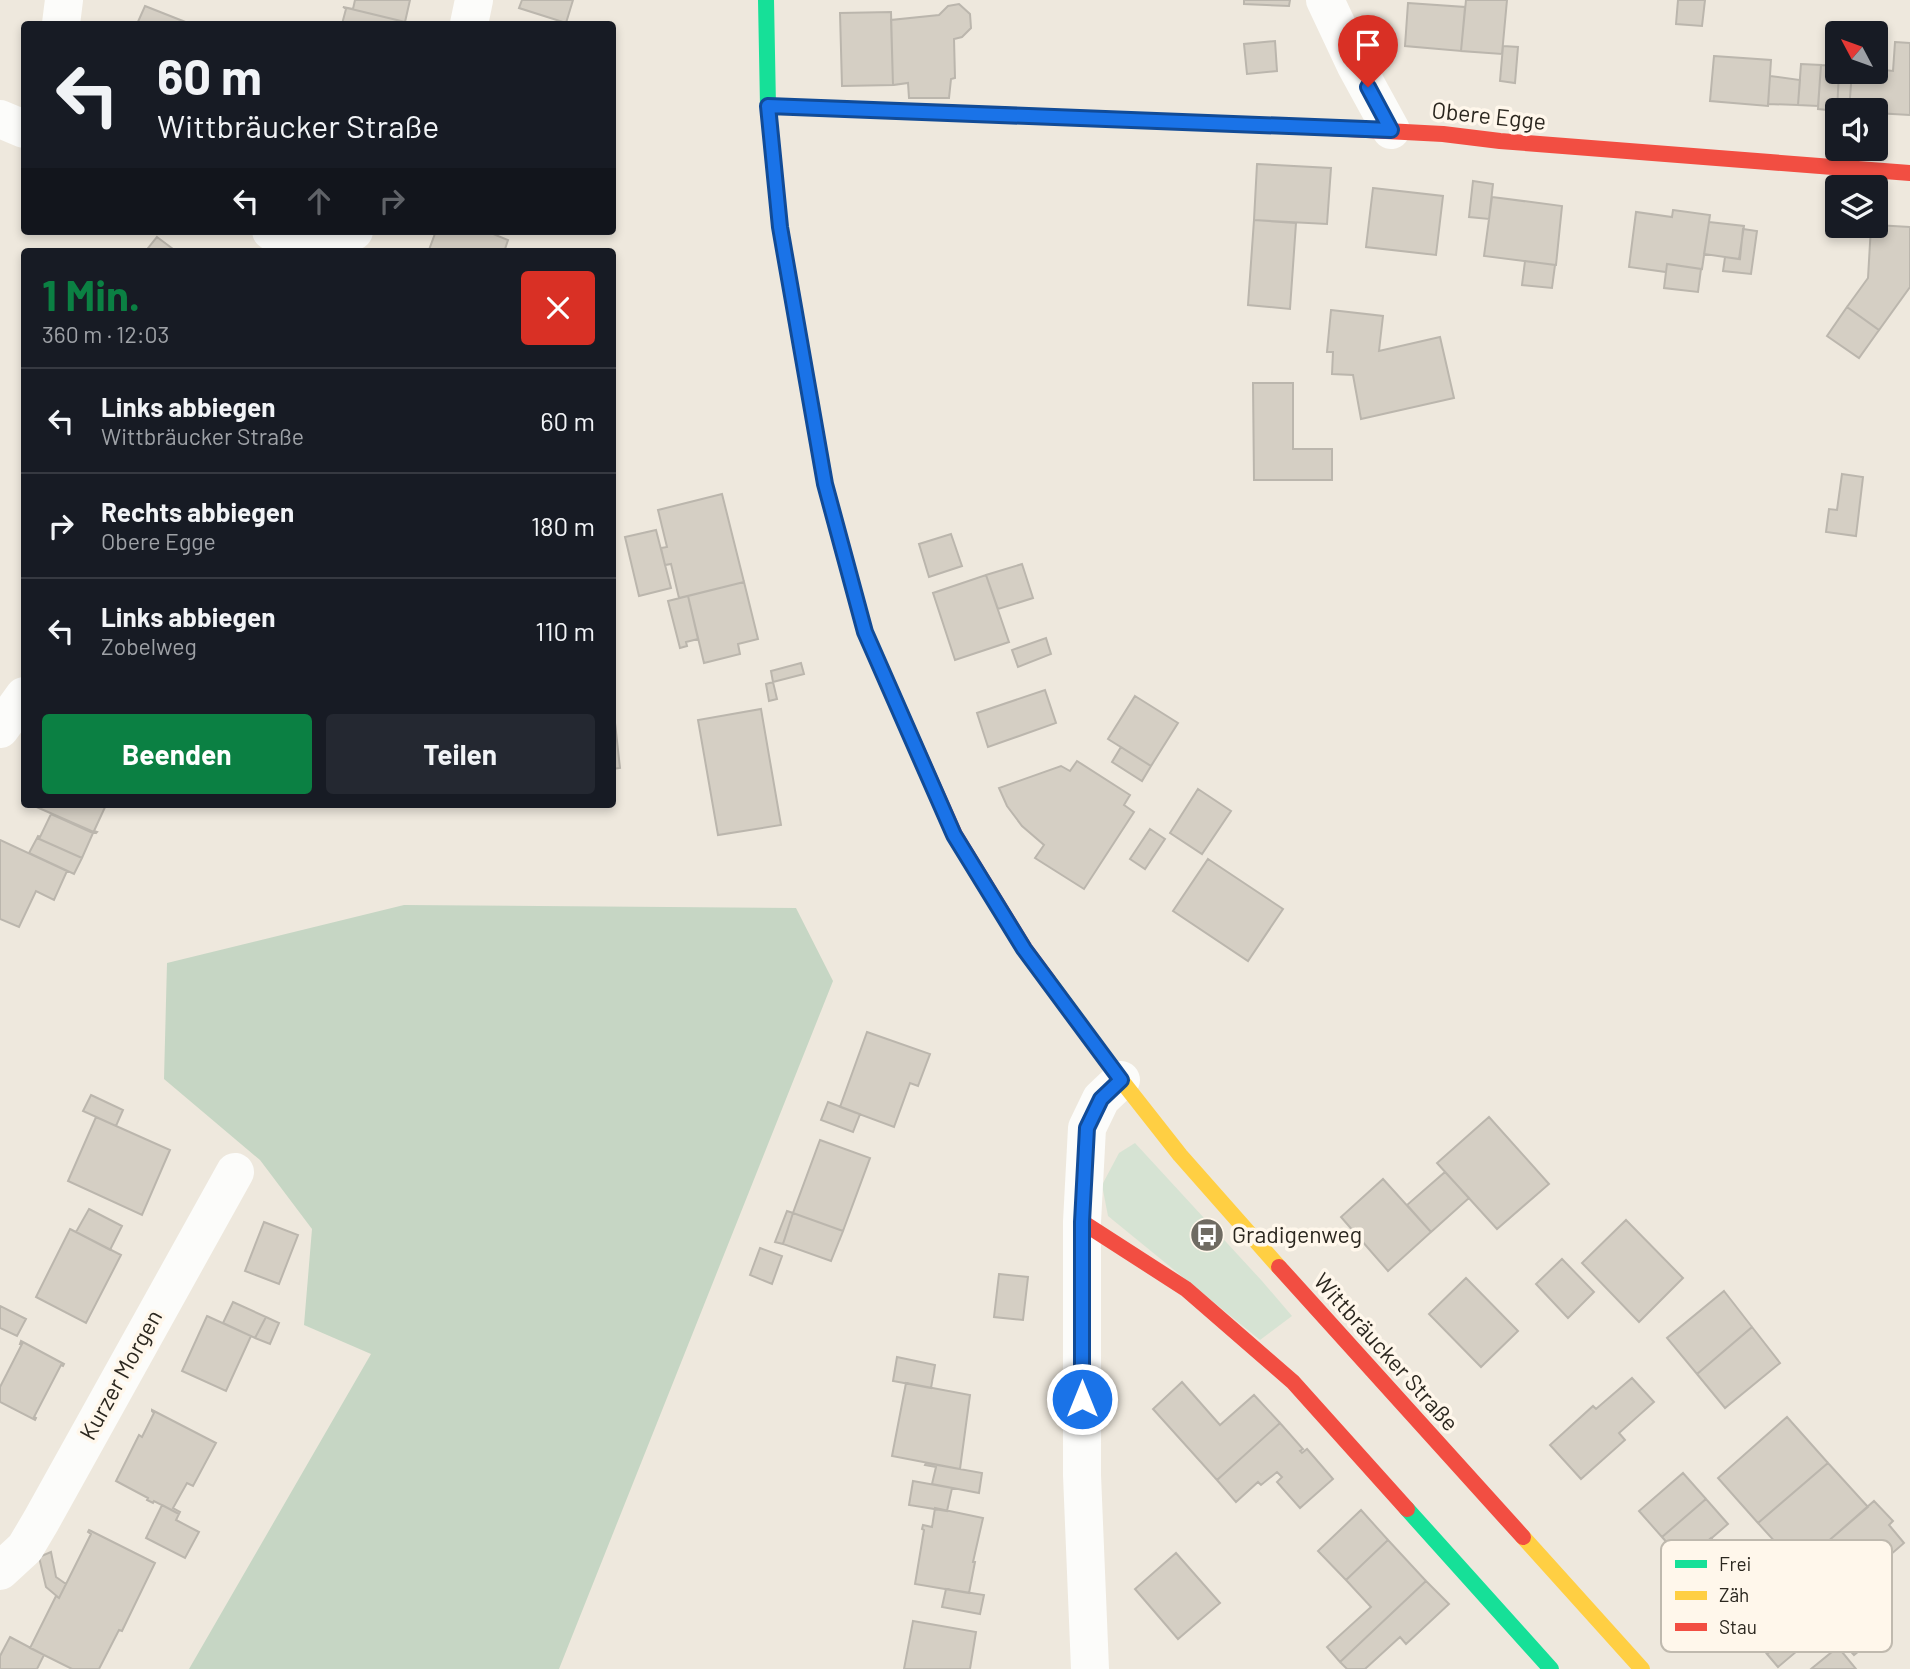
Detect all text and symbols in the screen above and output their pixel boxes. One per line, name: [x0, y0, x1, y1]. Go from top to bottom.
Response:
pin: [1338, 15, 1398, 87]
north arrow: [1825, 21, 1888, 84]
map controls: [1825, 21, 1888, 238]
icon: arrive: [1349, 26, 1387, 64]
text: 60 m: [157, 46, 262, 105]
icon: left: [42, 49, 133, 140]
street label: Obere Egge: [1431, 95, 1548, 135]
button: sound: [1825, 98, 1888, 161]
text: Wittbräucker Straße: [157, 106, 439, 144]
button: layers: [1825, 175, 1888, 238]
icon: left: [227, 182, 265, 220]
icon: ahead: [300, 182, 338, 220]
icon: right: [373, 182, 411, 220]
text: 1 Min.: [42, 269, 140, 319]
button: close: [521, 271, 595, 345]
text: 360 m · 12:03: [42, 320, 169, 348]
text: Links abbiegen: [101, 391, 275, 422]
icon: left: [42, 402, 80, 440]
text: 60 m: [540, 405, 595, 436]
text: Wittbräucker Straße: [101, 422, 304, 450]
text: Rechts abbiegen: [101, 496, 294, 527]
icon: right: [42, 507, 80, 545]
text: 180 m: [531, 510, 595, 541]
text: Obere Egge: [101, 527, 216, 555]
text: Links abbiegen: [101, 601, 275, 632]
icon: left: [42, 612, 80, 650]
text: 110 m: [535, 615, 595, 646]
text: Zobelweg: [101, 632, 197, 660]
button: Beenden: [42, 714, 312, 794]
button: Teilen: [326, 714, 595, 794]
bus stop icon: Gradigenweg: [1188, 1216, 1226, 1254]
place label: Gradigenweg: [1232, 1220, 1362, 1248]
street label: Wittbräucker Straße: [1308, 1267, 1465, 1436]
street label: Kurzer Morgen: [73, 1305, 167, 1444]
position arrow: [1045, 1362, 1119, 1436]
legend: [1661, 1540, 1892, 1652]
text: Frei: [1719, 1552, 1751, 1575]
text: Zäh: [1719, 1583, 1749, 1606]
text: Stau: [1719, 1615, 1757, 1638]

